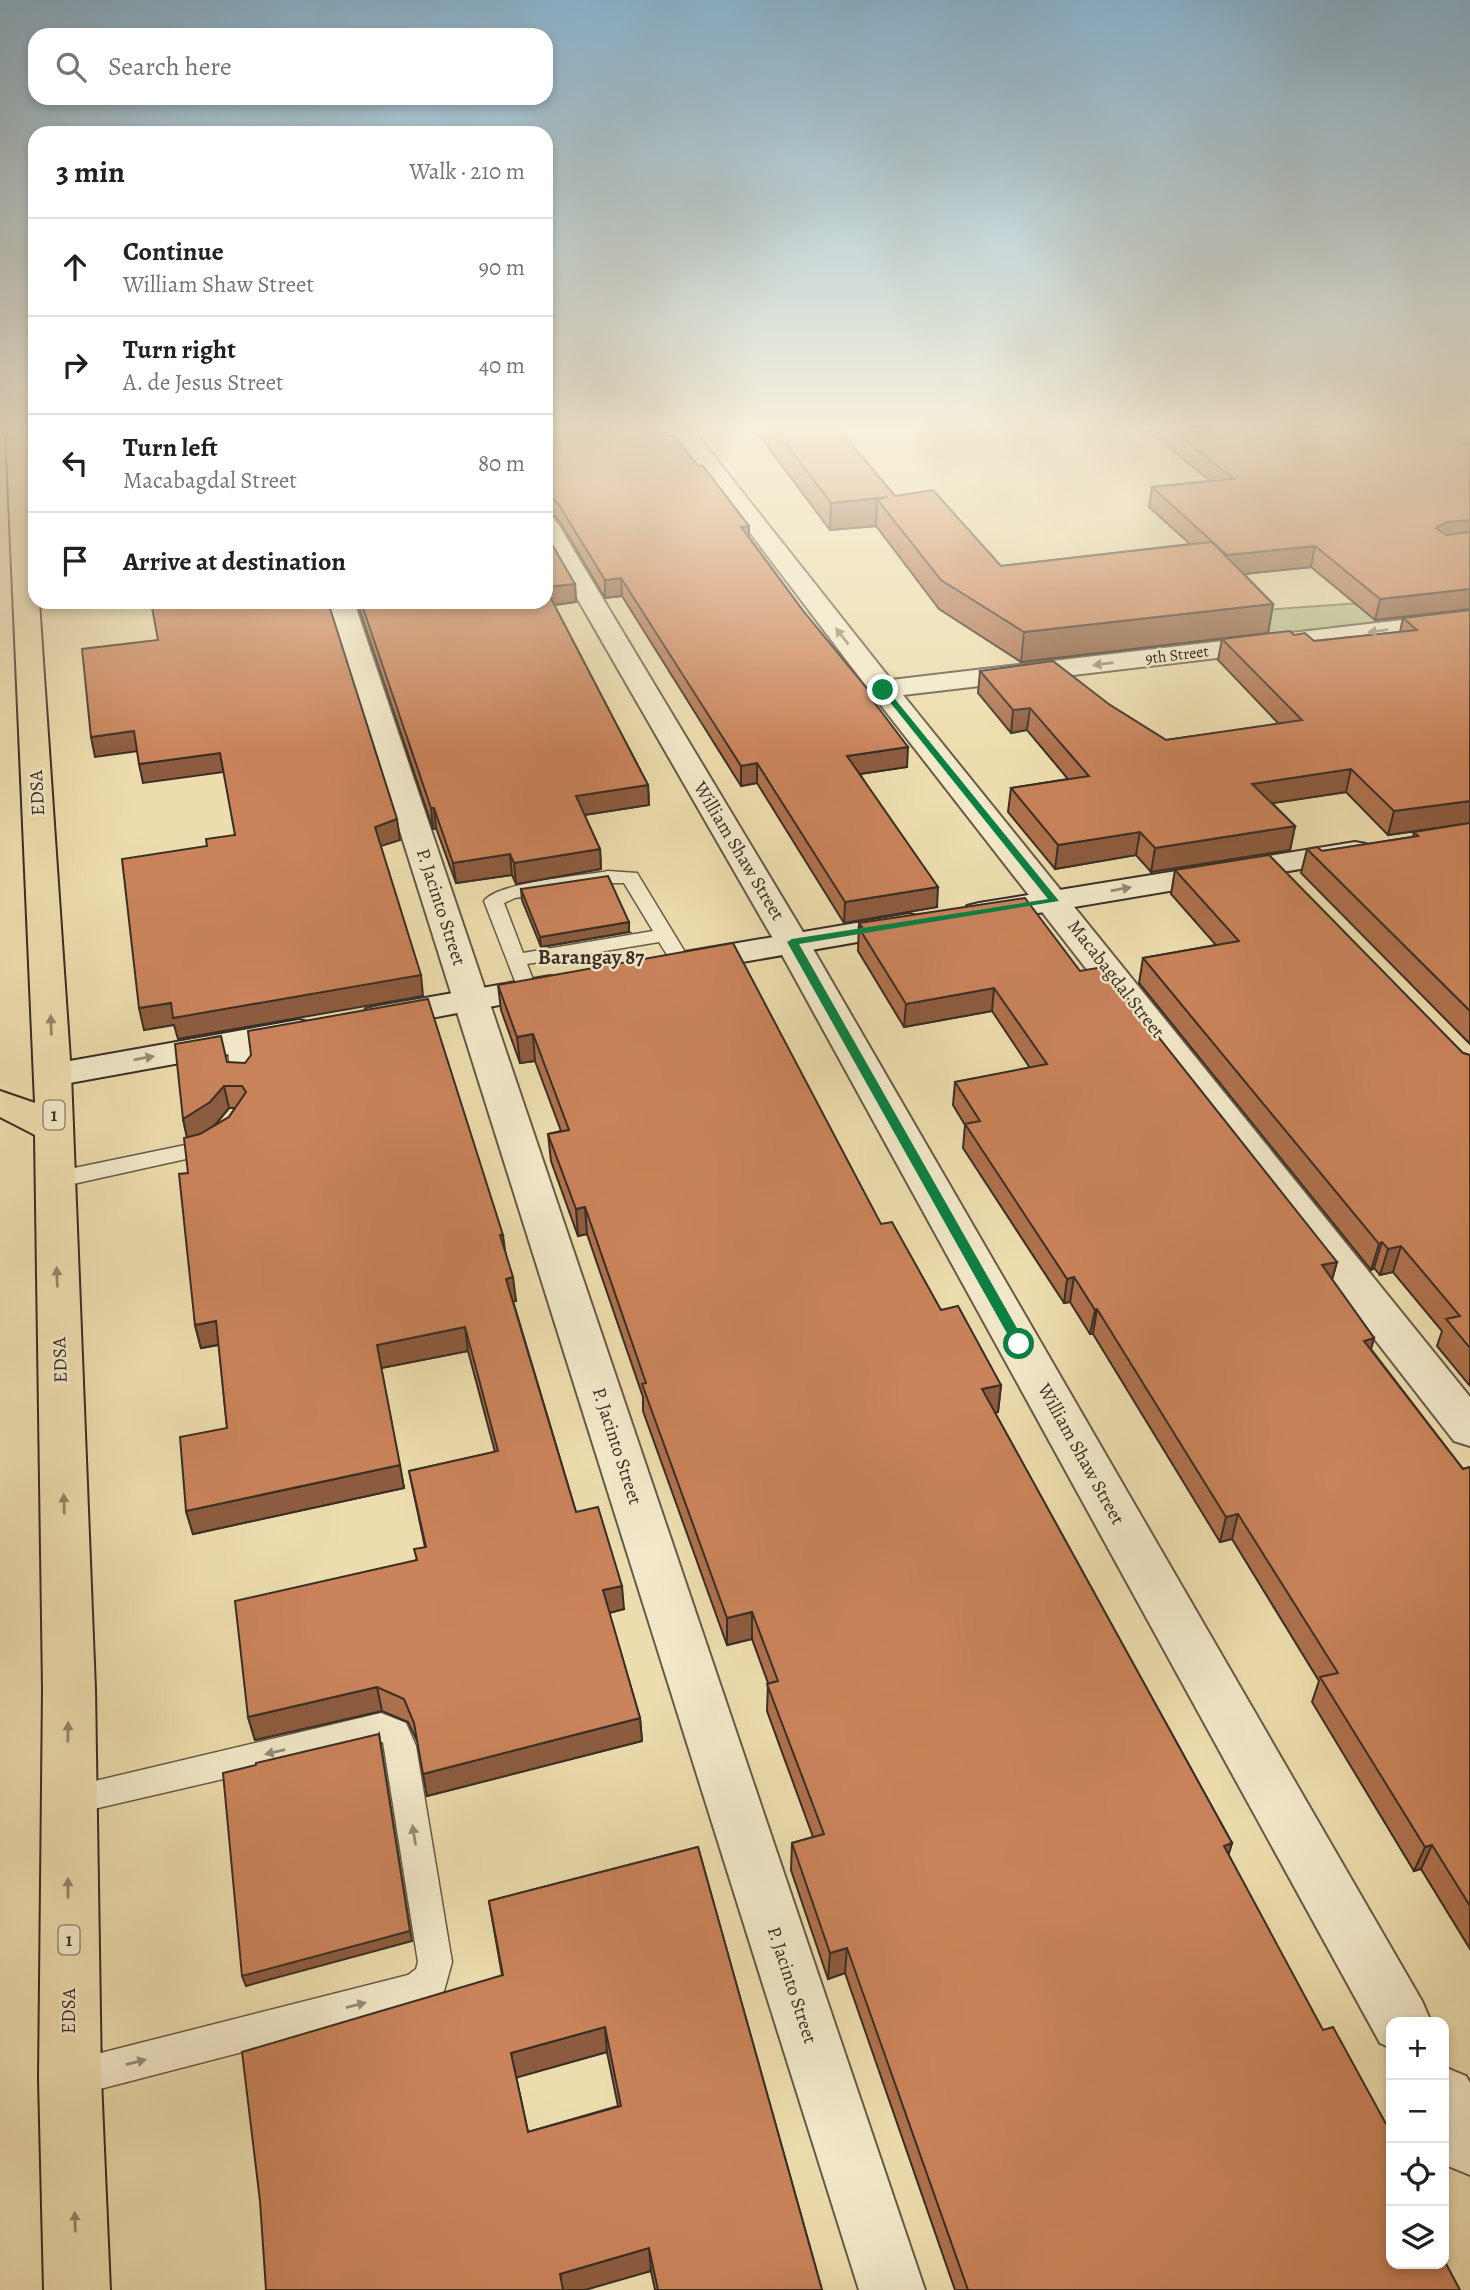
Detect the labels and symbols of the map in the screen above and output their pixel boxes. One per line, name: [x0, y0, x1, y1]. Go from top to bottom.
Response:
one-way arrow: [1367, 626, 1389, 637]
one-way arrow: [834, 627, 849, 645]
street label: 9th Street: [1144, 640, 1210, 670]
one-way arrow: [1092, 658, 1114, 669]
route end: [867, 674, 898, 705]
street label: EDSA: [23, 769, 51, 817]
street label: William Shaw Street: [687, 776, 791, 925]
street label: P. Jacinto Street: [410, 845, 472, 969]
one-way arrow: [1111, 884, 1133, 895]
street label: Macabagdal Street: [1062, 914, 1170, 1044]
district label: Barangay 87: [538, 943, 644, 971]
one-way arrow: [45, 1014, 56, 1036]
one-way arrow: [133, 1053, 155, 1064]
road number: 1: [44, 1100, 64, 1130]
one-way arrow: [52, 1266, 63, 1288]
route start: [1003, 1328, 1034, 1359]
street label: EDSA: [46, 1336, 74, 1383]
street label: William Shaw Street: [1031, 1378, 1131, 1529]
street label: P. Jacinto Street: [586, 1384, 648, 1508]
one-way arrow: [58, 1493, 69, 1515]
one-way arrow: [63, 1721, 74, 1743]
one-way arrow: [264, 1747, 286, 1758]
one-way arrow: [408, 1824, 419, 1846]
one-way arrow: [62, 1877, 74, 1899]
street label: P. Jacinto Street: [761, 1923, 823, 2047]
road number: 1: [58, 1926, 80, 1954]
street label: EDSA: [56, 1987, 82, 2034]
one-way arrow: [345, 1999, 367, 2010]
one-way arrow: [125, 2056, 147, 2067]
one-way arrow: [69, 2211, 80, 2233]

